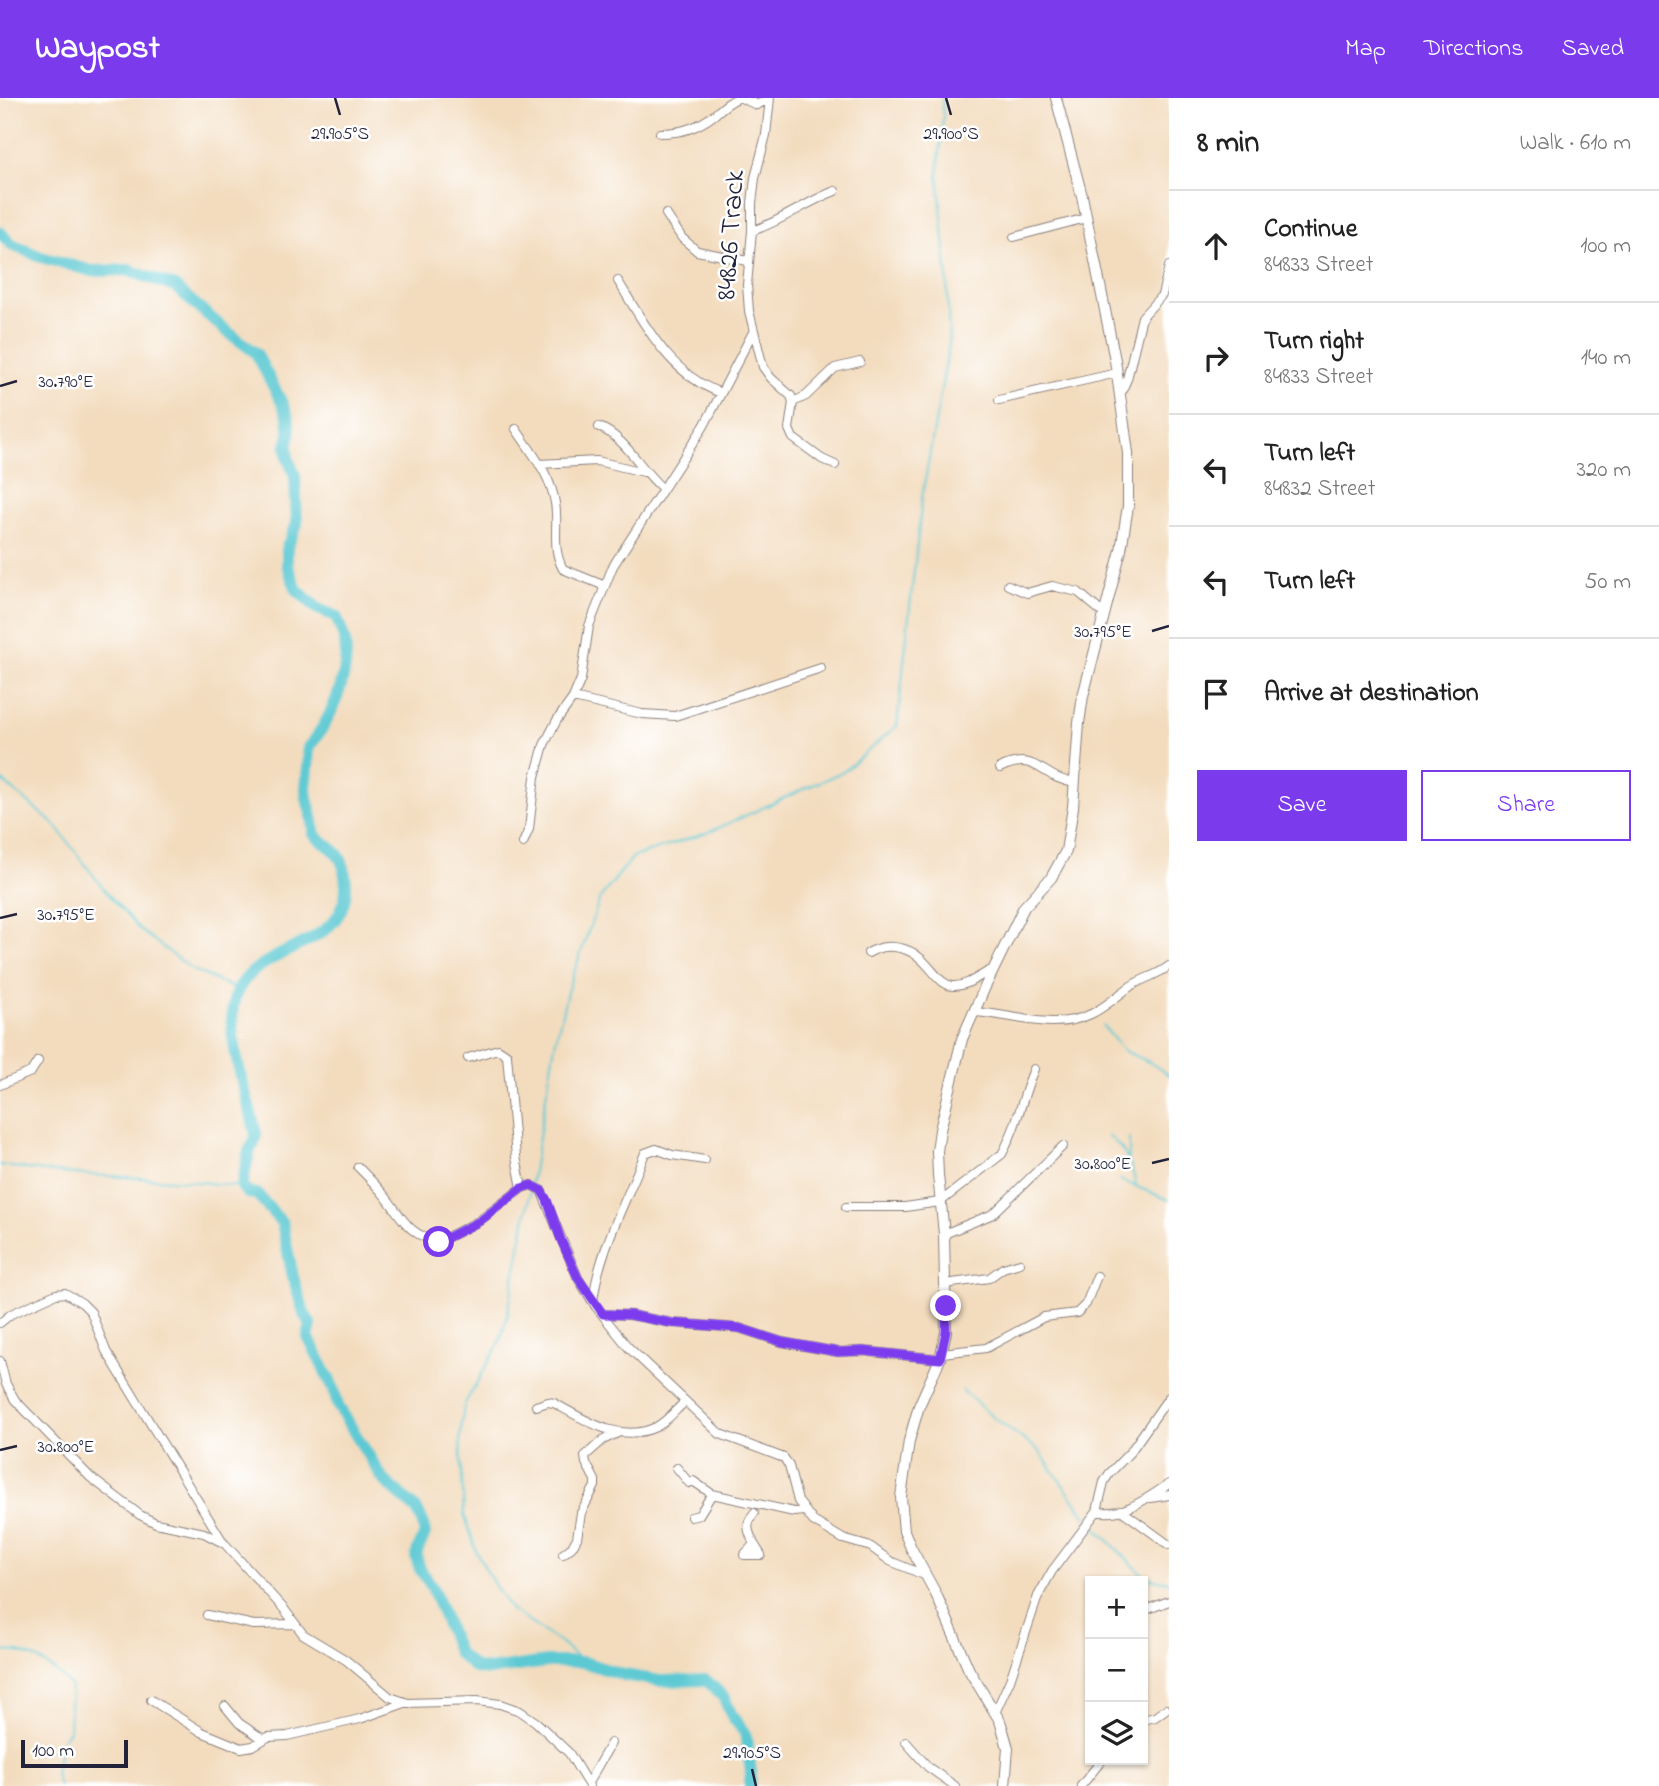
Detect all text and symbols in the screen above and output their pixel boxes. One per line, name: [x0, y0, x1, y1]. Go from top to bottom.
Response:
text: Waypost: [35, 25, 160, 73]
text: Map: [1345, 32, 1386, 67]
text: Directions: [1424, 32, 1523, 67]
text: Saved: [1561, 32, 1624, 67]
text: 29.905°S: [311, 122, 369, 148]
text: 29.900°S: [923, 122, 979, 148]
text: 8 min: [1197, 122, 1259, 166]
text: Walk · 610 m: [1519, 127, 1631, 160]
street label: 84826 Track: [707, 168, 757, 301]
text: Continue: [1264, 211, 1357, 249]
icon: ahead: [1197, 227, 1235, 265]
text: 100 m: [1580, 230, 1631, 263]
text: 84833 Street: [1264, 249, 1373, 282]
text: Turn right: [1264, 323, 1364, 361]
icon: right: [1197, 339, 1235, 377]
text: 140 m: [1581, 342, 1631, 375]
text: 84833 Street: [1264, 361, 1373, 394]
text: 30.790°E: [38, 370, 94, 396]
text: Turn left: [1264, 435, 1355, 473]
icon: left: [1197, 451, 1235, 489]
text: 320 m: [1577, 454, 1631, 487]
text: 84832 Street: [1264, 473, 1375, 506]
icon: left: [1197, 563, 1235, 601]
text: Turn left: [1264, 563, 1355, 601]
text: 50 m: [1584, 566, 1631, 599]
text: 30.795°E: [1074, 620, 1132, 646]
icon: arrive: [1197, 675, 1235, 713]
text: Arrive at destination: [1264, 675, 1479, 713]
button: Save: [1197, 770, 1407, 841]
button: Share: [1421, 770, 1631, 841]
text: 30.795°E: [37, 903, 95, 929]
text: 30.800°E: [1075, 1152, 1132, 1178]
route start: [423, 1226, 454, 1257]
route end: [930, 1290, 961, 1321]
text: 30.800°E: [38, 1435, 95, 1461]
map controls: [1085, 1576, 1148, 1765]
button: +: [1085, 1576, 1148, 1639]
button: −: [1085, 1639, 1148, 1702]
button: layers: [1085, 1702, 1148, 1765]
scale bar: [21, 1737, 128, 1769]
text: 100 m: [32, 1738, 74, 1765]
text: 29.905°S: [723, 1741, 781, 1767]

